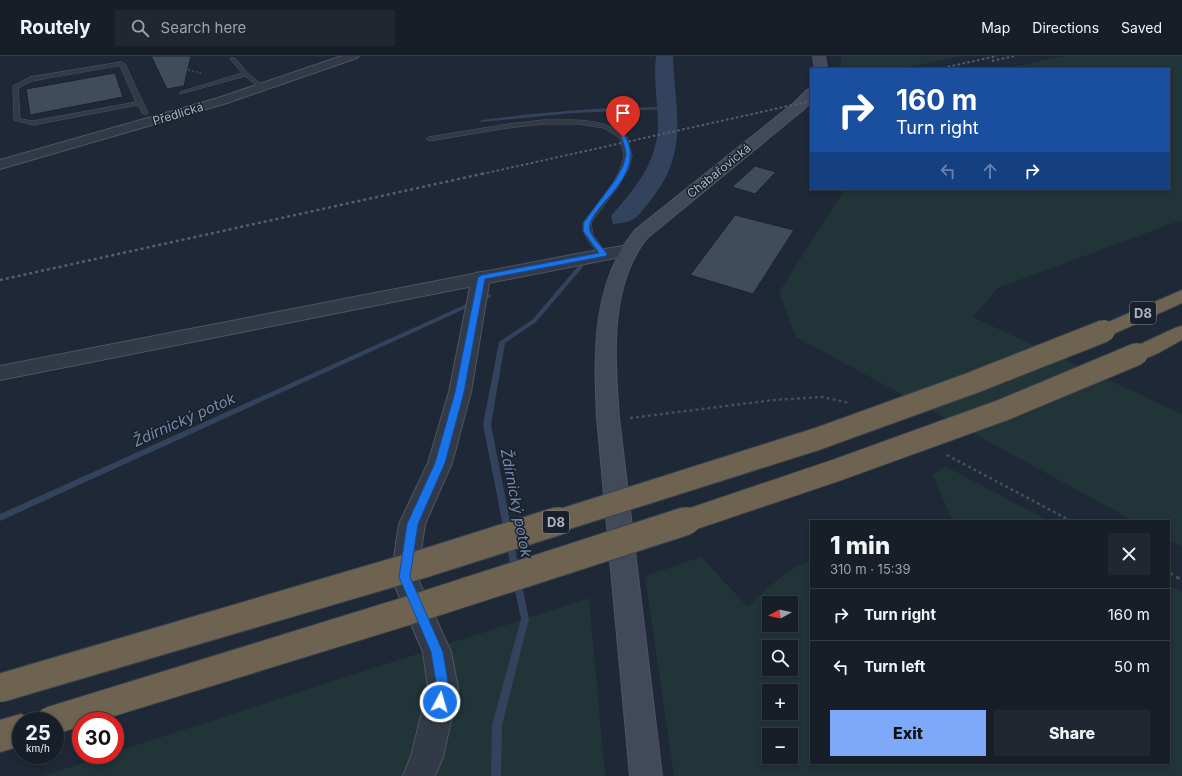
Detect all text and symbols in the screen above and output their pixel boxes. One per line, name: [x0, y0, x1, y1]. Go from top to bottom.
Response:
search box: [115, 10, 395, 46]
text: Routely: [20, 16, 91, 39]
icon: search: [129, 17, 151, 39]
text: Search here: [161, 18, 246, 37]
text: Map: [981, 19, 1010, 36]
text: Directions: [1032, 19, 1099, 36]
text: Saved: [1121, 19, 1162, 36]
text: 160 m: [896, 83, 977, 117]
icon: right: [830, 84, 882, 136]
pin: [606, 96, 640, 137]
street label: Předlická: [151, 99, 205, 128]
icon: arrive: [612, 102, 634, 124]
text: Turn right: [896, 117, 979, 138]
street label: Chabařovická: [684, 140, 754, 201]
icon: left: [937, 160, 959, 182]
icon: ahead: [979, 160, 1001, 182]
icon: right: [1021, 160, 1043, 182]
road number: D8: [1130, 302, 1156, 324]
water label: Ždírnický potok: [130, 388, 239, 451]
water label: Ždírnický potok: [497, 447, 536, 560]
road number: D8: [543, 511, 569, 533]
text: 1 min: [830, 531, 890, 560]
button: close: [1108, 533, 1150, 575]
text: 310 m · 15:39: [830, 561, 911, 577]
north arrow: [762, 596, 798, 632]
map controls: [762, 596, 798, 764]
icon: right: [830, 604, 852, 626]
text: Turn right: [864, 605, 936, 624]
text: 160 m: [1108, 605, 1150, 624]
button: search: [762, 640, 798, 676]
icon: left: [830, 656, 852, 678]
text: Turn left: [864, 657, 925, 676]
text: 50 m: [1114, 657, 1150, 676]
position arrow: [419, 681, 461, 723]
button: +: [762, 684, 798, 720]
button: Exit: [830, 710, 986, 756]
button: Share: [994, 710, 1150, 756]
speed limit sign: 30: [72, 712, 124, 764]
text: 25: [25, 721, 51, 745]
button: −: [762, 728, 798, 764]
text: km/h: [26, 742, 50, 754]

